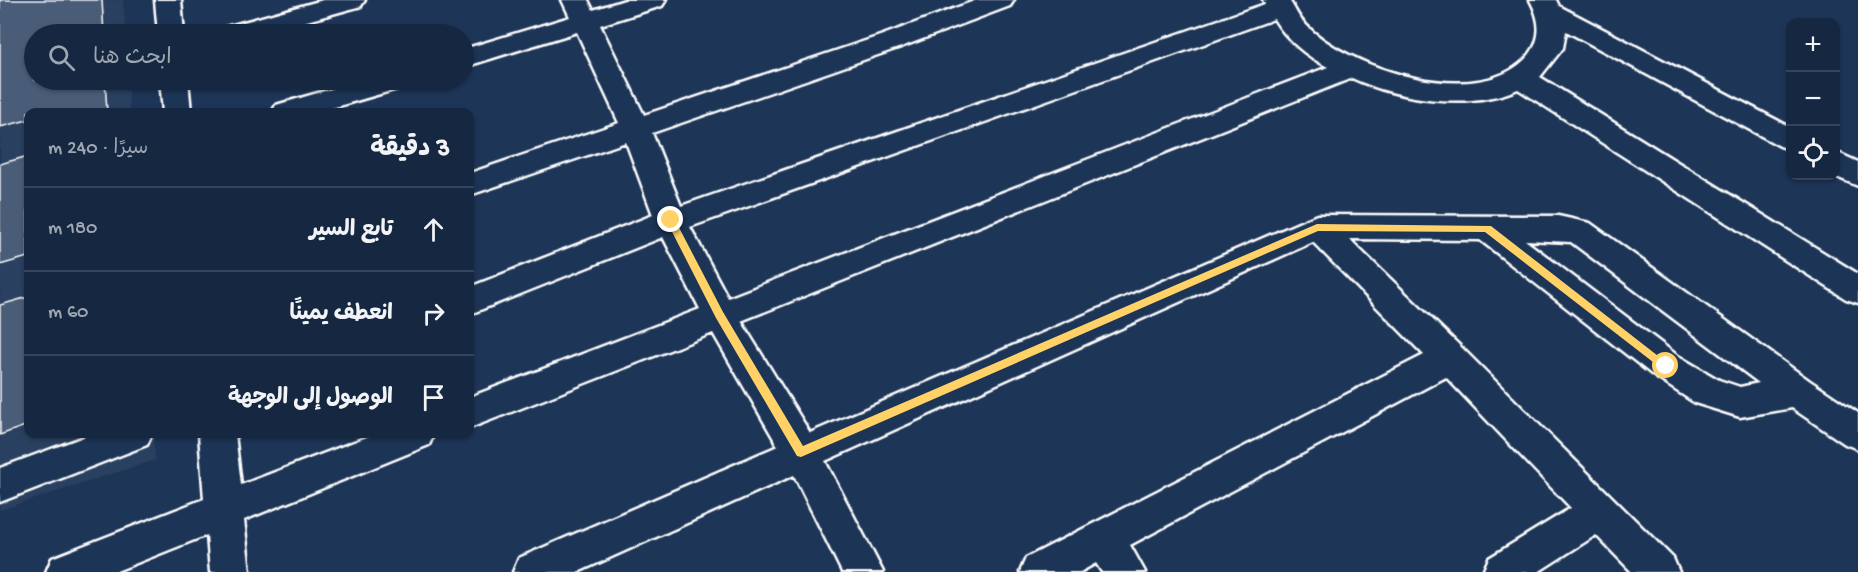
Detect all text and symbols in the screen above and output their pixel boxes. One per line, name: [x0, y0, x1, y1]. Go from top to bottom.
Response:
map controls: [1786, 18, 1840, 180]
button: +: [1786, 18, 1840, 72]
search box: [24, 24, 474, 90]
icon: search: [45, 41, 78, 74]
text: ابحث هنا: [93, 46, 172, 72]
button: −: [1786, 72, 1840, 126]
button: locate: [1786, 126, 1840, 180]
text: 3 دقيقة: [370, 135, 450, 166]
text: سيرًا · 240 m: [48, 138, 148, 161]
route end: [657, 206, 683, 232]
icon: ahead: [417, 213, 450, 246]
text: 180 m: [48, 218, 97, 241]
text: تابع السير: [309, 218, 393, 244]
icon: right: [417, 297, 450, 330]
text: 60 m: [48, 302, 88, 325]
text: انعطف يمينًا: [290, 302, 393, 328]
route start: [1652, 352, 1678, 378]
icon: arrive: [417, 381, 450, 414]
text: الوصول إلى الوجهة: [228, 386, 393, 412]

